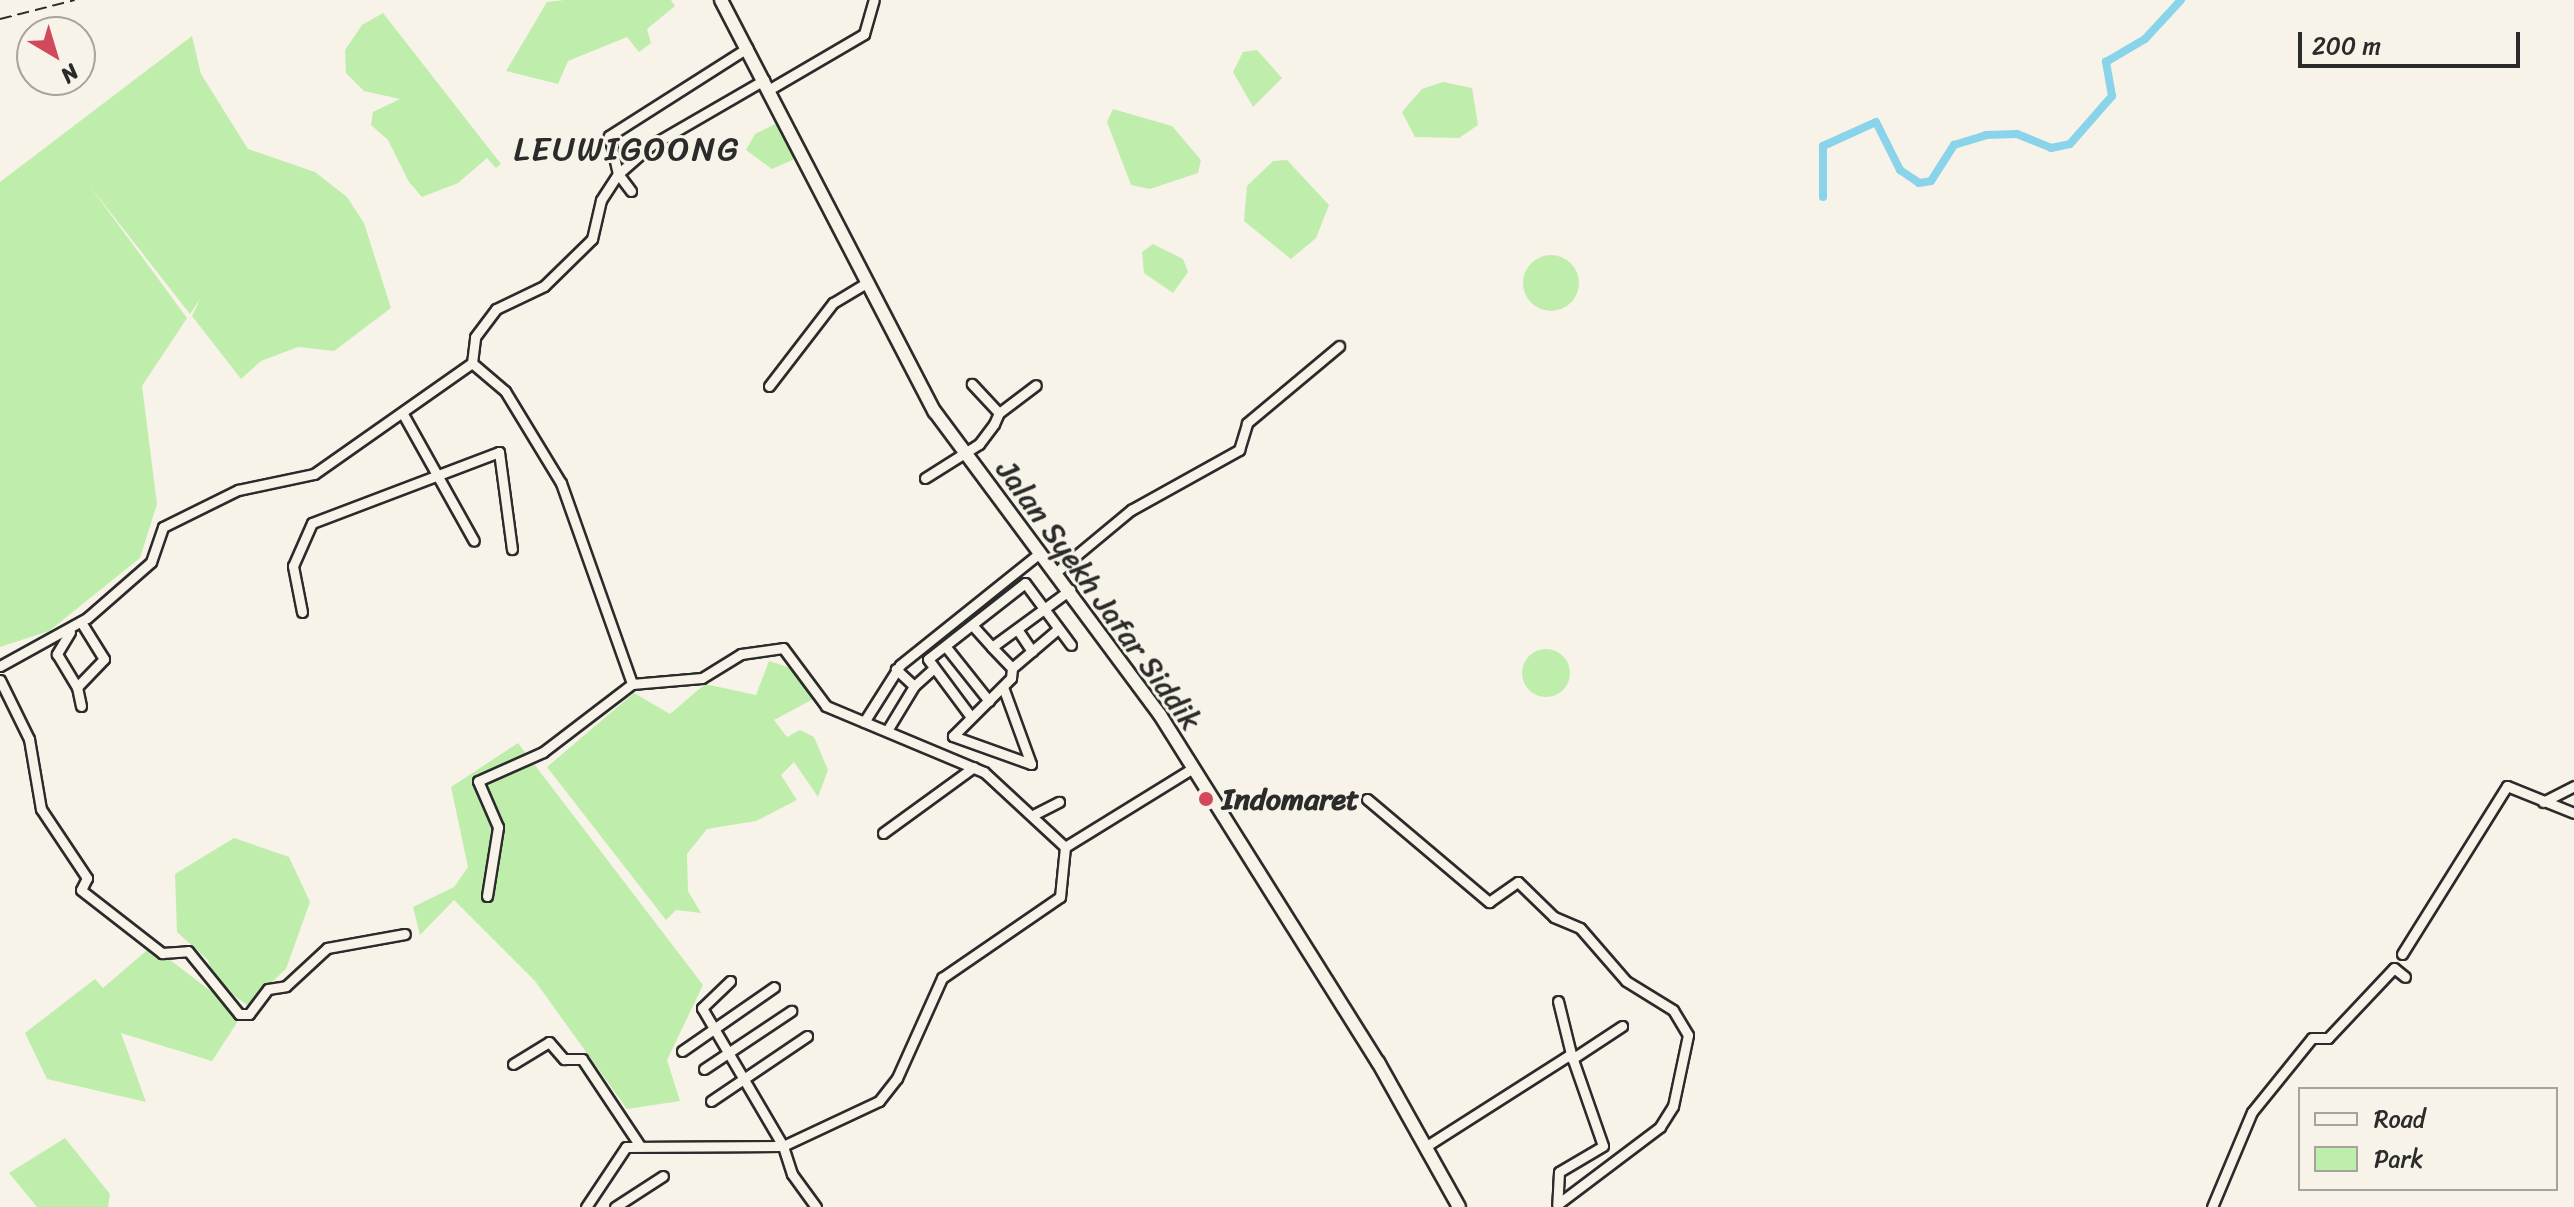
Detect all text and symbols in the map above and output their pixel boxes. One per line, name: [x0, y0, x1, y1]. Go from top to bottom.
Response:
north arrow: [16, 16, 96, 96]
scale bar: [2302, 16, 2524, 66]
text: 200 m: [2312, 25, 2381, 67]
text: N: [52, 54, 88, 94]
district label: LEUWIGOONG: [515, 130, 739, 170]
street label: Jalan Syekh Jafar Siddik: [988, 452, 1210, 738]
place label: Indomaret: [1222, 781, 1359, 817]
marker: Indomaret: [1197, 790, 1215, 808]
legend: [2298, 1087, 2558, 1191]
text: Road: [2374, 1098, 2425, 1140]
text: Park: [2374, 1138, 2423, 1180]

